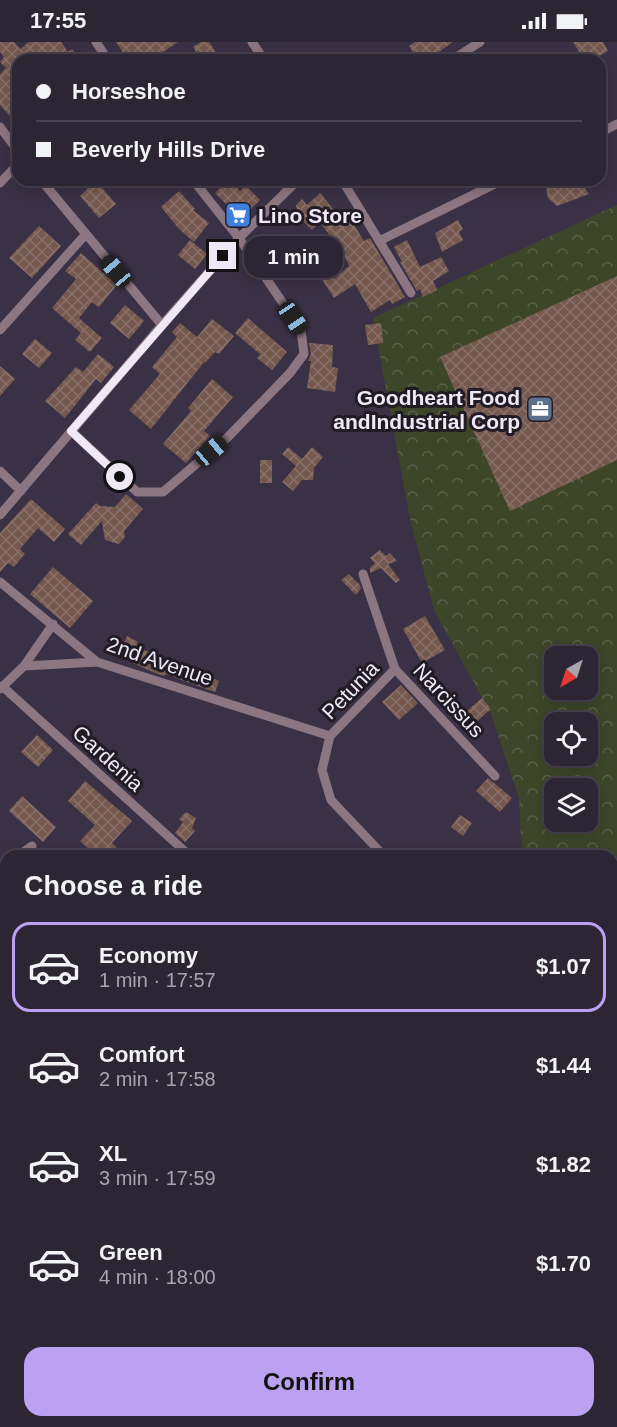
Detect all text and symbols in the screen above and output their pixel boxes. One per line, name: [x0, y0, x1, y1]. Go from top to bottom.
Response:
text: 17:55: [30, 8, 86, 33]
text: Horseshoe: [72, 79, 186, 104]
text: Beverly Hills Drive: [72, 137, 265, 162]
supermarket icon: Lino Store: [223, 200, 253, 230]
place label: Lino Store: [258, 204, 362, 227]
callout: 1 min: [244, 235, 343, 277]
route end: [209, 242, 236, 269]
text: 1 min: [267, 246, 320, 268]
car: [98, 251, 134, 291]
car: [275, 298, 311, 338]
place label: Goodheart Food andIndustrial Corp: [333, 386, 520, 433]
office icon: Goodheart Food andIndustrial Corp: [525, 394, 555, 424]
car: [191, 433, 231, 469]
route start: [106, 463, 133, 490]
street label: 2nd Avenue: [104, 632, 216, 690]
north arrow: [544, 646, 598, 700]
map controls: [544, 646, 598, 832]
street label: Petunia: [317, 656, 383, 724]
street label: Narcissus: [409, 658, 489, 742]
button: locate: [544, 712, 598, 766]
street label: Gardenia: [68, 721, 148, 796]
button: layers: [544, 778, 598, 832]
text: Choose a ride: [24, 871, 203, 901]
icon: car: [27, 940, 81, 994]
text: Economy: [99, 943, 198, 968]
text: $1.07: [536, 954, 591, 979]
text: 1 min · 17:57: [99, 969, 216, 991]
icon: car: [27, 1039, 81, 1093]
text: Comfort: [99, 1042, 185, 1067]
text: $1.44: [536, 1053, 591, 1078]
text: 2 min · 17:58: [99, 1068, 216, 1090]
icon: car: [27, 1138, 81, 1192]
text: XL: [99, 1141, 127, 1166]
text: $1.82: [536, 1152, 591, 1177]
text: 3 min · 17:59: [99, 1167, 216, 1189]
icon: car: [27, 1237, 81, 1291]
text: Green: [99, 1240, 163, 1265]
text: $1.70: [536, 1251, 591, 1276]
text: 4 min · 18:00: [99, 1266, 216, 1288]
button: Confirm: [24, 1347, 594, 1416]

